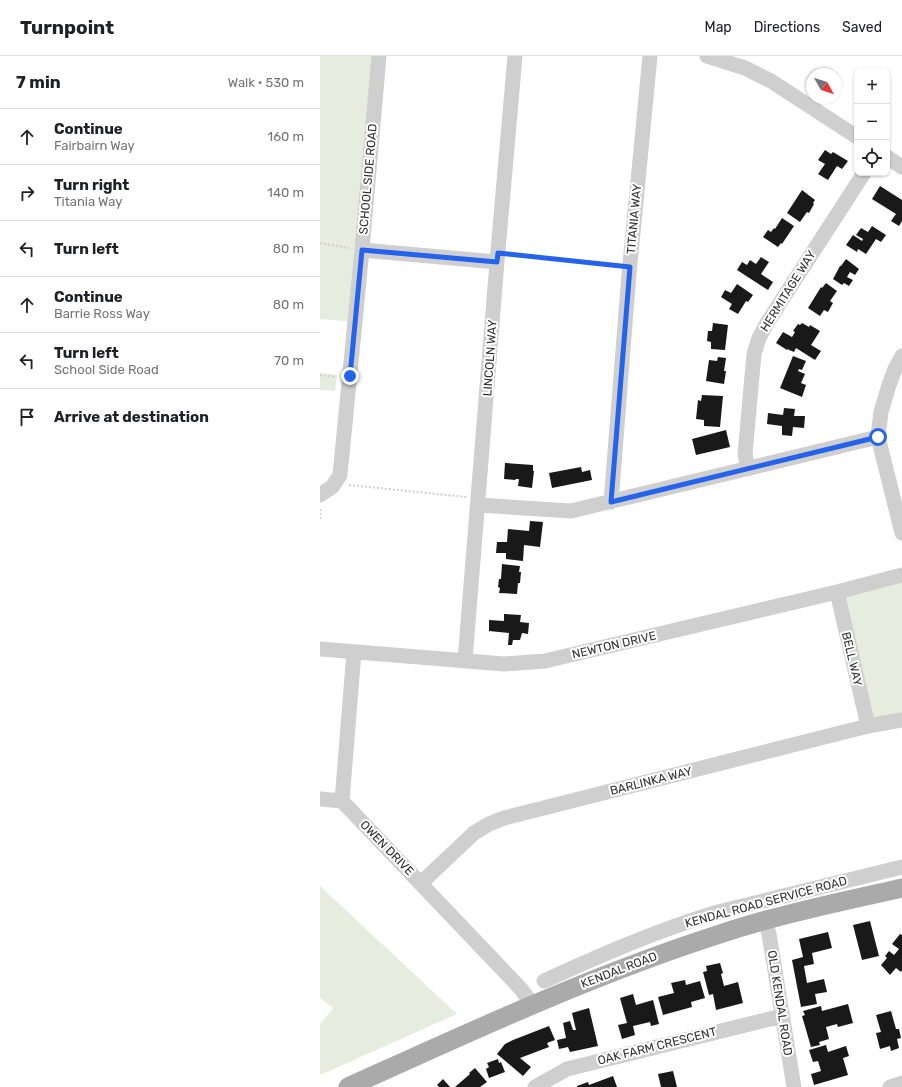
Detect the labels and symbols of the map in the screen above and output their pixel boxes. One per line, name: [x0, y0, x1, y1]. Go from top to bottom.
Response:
north arrow: [806, 68, 842, 104]
street label: SCHOOL SIDE ROAD: [356, 123, 380, 235]
street label: TITANIA WAY: [624, 183, 644, 255]
street label: HERMITAGE WAY: [757, 248, 819, 334]
street label: LINCOLN WAY: [480, 319, 500, 397]
route end: [341, 367, 359, 385]
route start: [869, 428, 887, 446]
street label: NEWTON DRIVE: [571, 629, 657, 661]
street label: BELL WAY: [839, 630, 865, 688]
street label: BARLINKA WAY: [609, 764, 694, 798]
street label: OWEN DRIVE: [357, 818, 417, 878]
street label: KENDAL ROAD SERVICE ROAD: [683, 874, 849, 930]
street label: KENDAL ROAD: [579, 949, 659, 991]
street label: OLD KENDAL ROAD: [765, 949, 795, 1057]
street label: OAK FARM CRESCENT: [596, 1024, 718, 1068]

